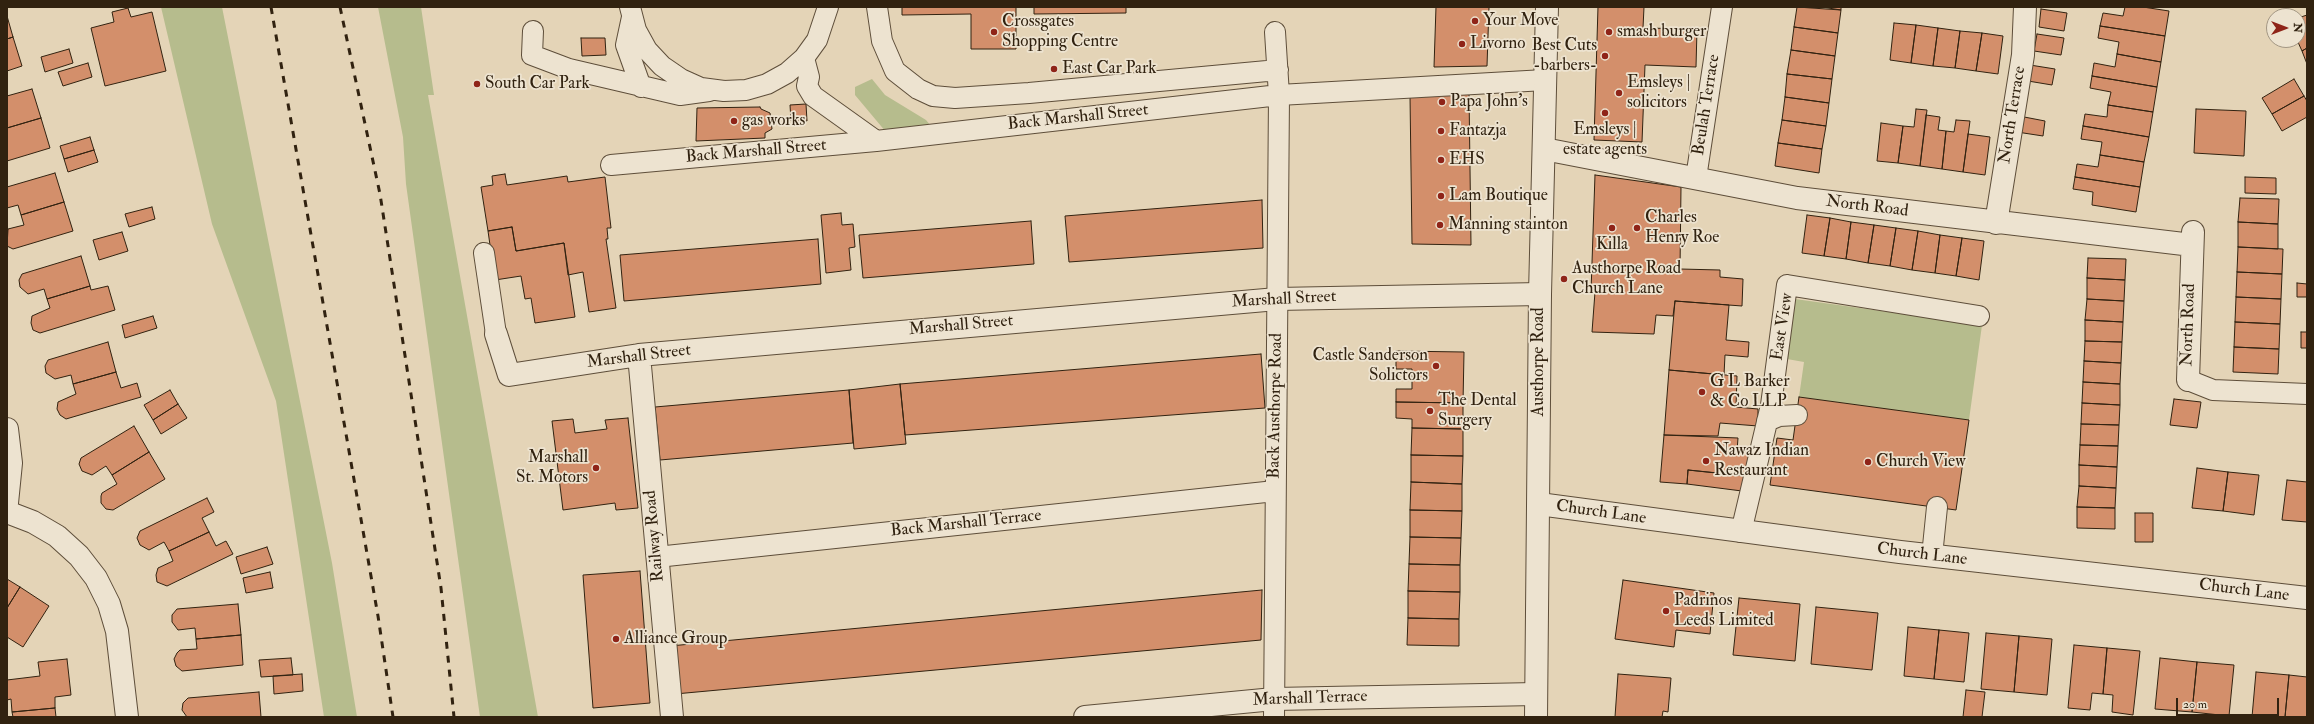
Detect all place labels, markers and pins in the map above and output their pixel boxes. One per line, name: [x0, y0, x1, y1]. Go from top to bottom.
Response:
place label: Your Move: [1483, 11, 1558, 31]
place label: Crossgates Shopping Centre: [1002, 12, 1118, 52]
marker: Your Move: [1470, 16, 1480, 26]
place label: smash burger: [1617, 22, 1706, 42]
marker: Crossgates Shopping Centre: [989, 27, 999, 37]
marker: smash burger: [1604, 27, 1614, 37]
place label: Livorno: [1470, 34, 1525, 54]
place label: Best Cuts -barbers-: [1531, 36, 1597, 76]
marker: Livorno: [1457, 39, 1467, 49]
marker: Best Cuts -barbers-: [1600, 51, 1610, 61]
place label: East Car Park: [1062, 59, 1156, 79]
marker: East Car Park: [1049, 64, 1059, 74]
place label: Emsleys | solicitors: [1627, 73, 1690, 113]
place label: South Car Park: [485, 74, 590, 94]
marker: South Car Park: [472, 79, 482, 89]
marker: Emsleys | solicitors: [1614, 88, 1624, 98]
place label: Papa John's: [1450, 92, 1528, 112]
marker: Papa John's: [1437, 97, 1447, 107]
marker: Emsleys | estate agents: [1600, 108, 1610, 118]
place label: gas works: [742, 111, 805, 131]
marker: gas works: [729, 116, 739, 126]
place label: Emsleys | estate agents: [1563, 120, 1647, 160]
place label: Fantazja: [1449, 121, 1507, 141]
marker: Fantazja: [1436, 126, 1446, 136]
place label: EHS: [1449, 150, 1485, 170]
marker: EHS: [1436, 155, 1446, 165]
place label: Lam Boutique: [1449, 186, 1548, 206]
marker: Lam Boutique: [1436, 191, 1446, 201]
place label: Charles Henry Roe: [1645, 208, 1719, 248]
place label: Manning stainton: [1448, 215, 1568, 235]
marker: Manning stainton: [1435, 220, 1445, 230]
marker: Killa: [1607, 223, 1617, 233]
marker: Charles Henry Roe: [1632, 223, 1642, 233]
place label: Killa: [1596, 235, 1628, 255]
place label: Austhorpe Road Church Lane: [1572, 259, 1681, 299]
marker: Austhorpe Road Church Lane: [1559, 274, 1569, 284]
place label: Castle Sanderson Solictors: [1313, 346, 1428, 386]
marker: Castle Sanderson Solictors: [1431, 361, 1441, 371]
place label: G L Barker & Co LLP: [1710, 372, 1789, 412]
marker: G L Barker & Co LLP: [1697, 387, 1707, 397]
place label: The Dental Surgery: [1438, 391, 1517, 431]
marker: The Dental Surgery: [1425, 406, 1435, 416]
place label: Nawaz Indian Restaurant: [1714, 441, 1809, 481]
place label: Marshall St. Motors: [516, 448, 588, 488]
place label: Church View: [1876, 452, 1966, 472]
marker: Nawaz Indian Restaurant: [1701, 456, 1711, 466]
marker: Church View: [1863, 457, 1873, 467]
marker: Marshall St. Motors: [591, 463, 601, 473]
place label: Padrinos Leeds Limited: [1674, 591, 1774, 631]
marker: Padrinos Leeds Limited: [1661, 606, 1671, 616]
place label: Alliance Group: [624, 629, 727, 649]
marker: Alliance Group: [611, 634, 621, 644]

